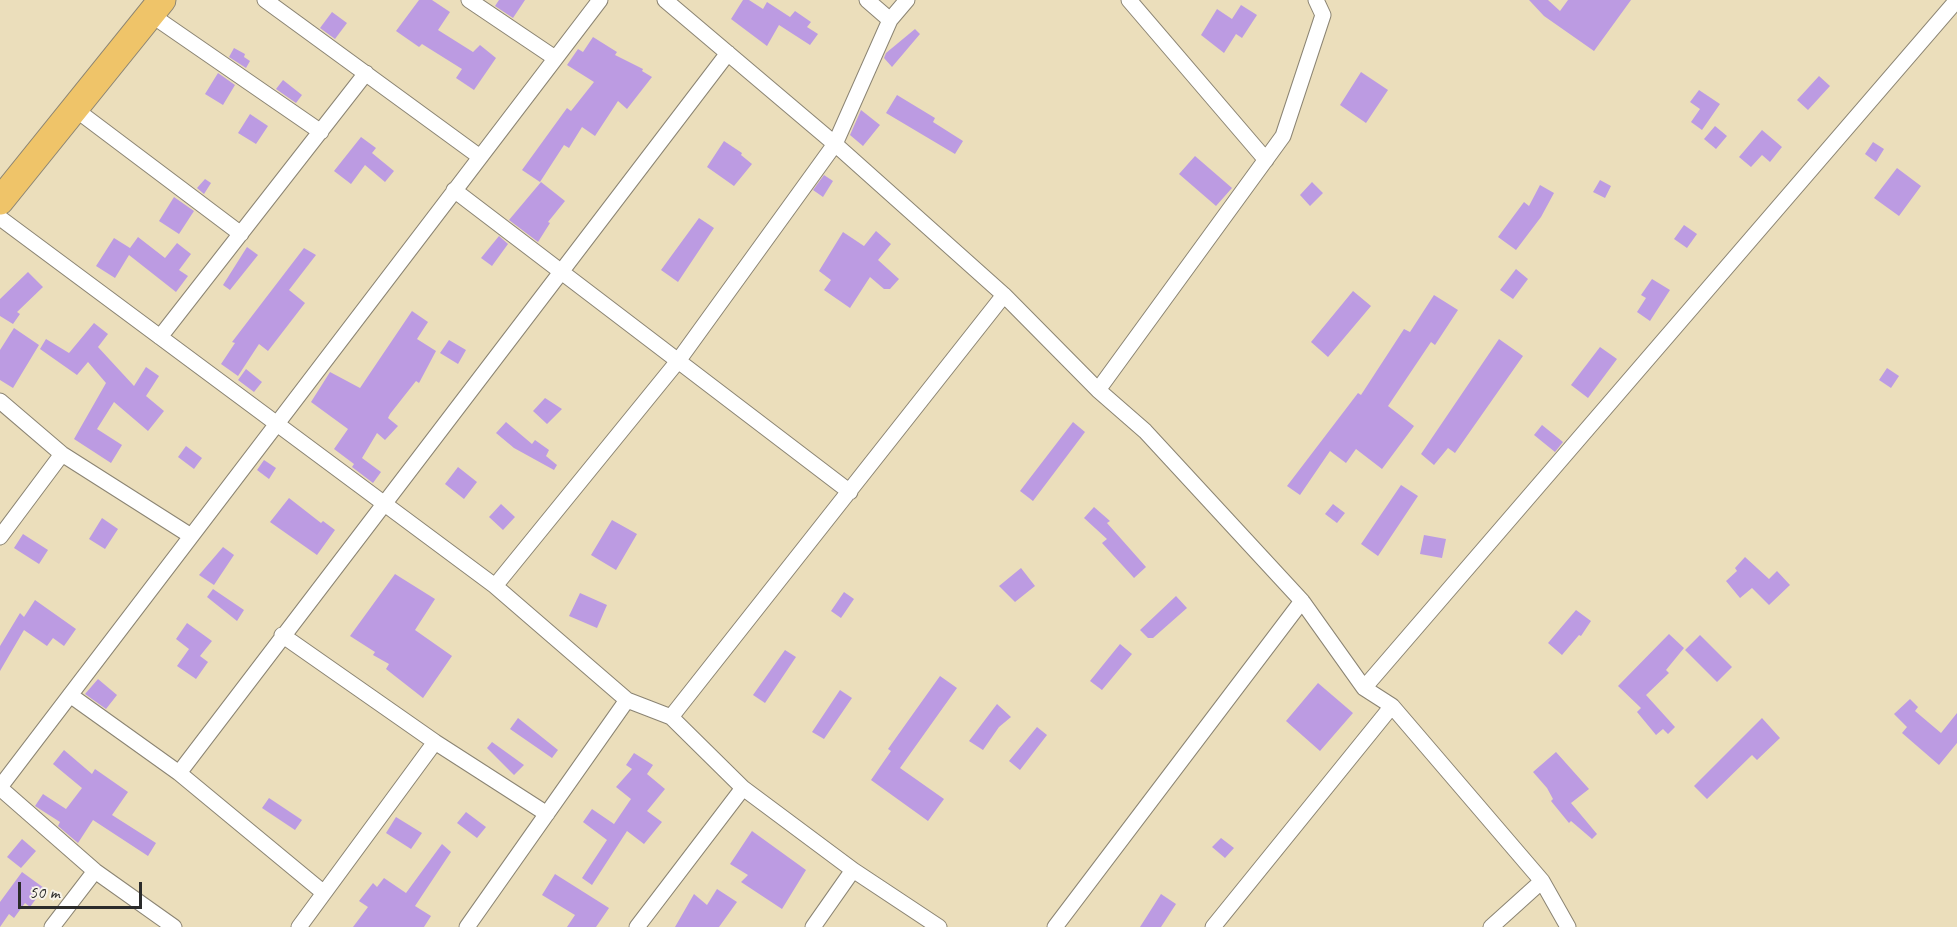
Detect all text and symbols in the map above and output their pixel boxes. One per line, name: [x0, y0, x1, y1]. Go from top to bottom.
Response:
scale bar: [21, 870, 146, 908]
text: 50 m: [29, 881, 60, 903]

